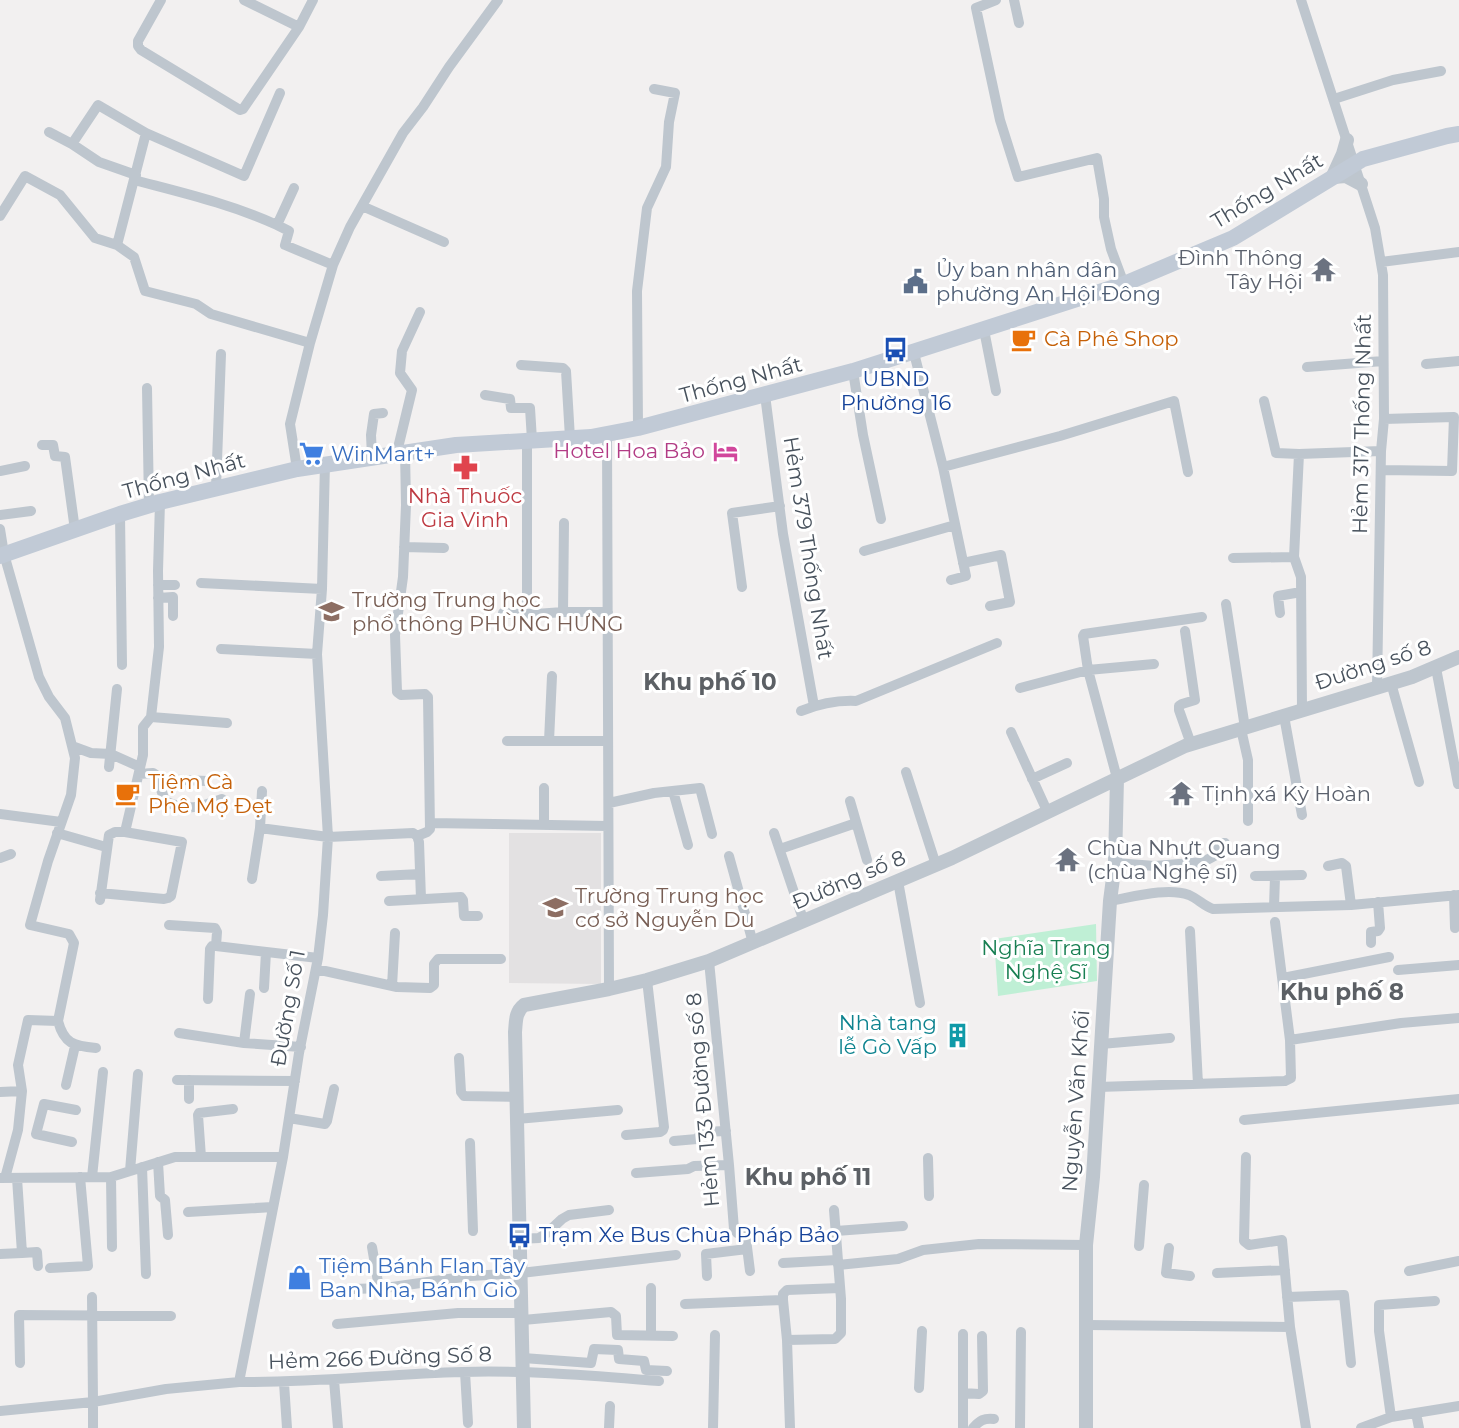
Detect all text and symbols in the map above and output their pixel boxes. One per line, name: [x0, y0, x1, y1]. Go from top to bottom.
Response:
street label: Thống Nhất: [1206, 147, 1327, 234]
place label: Đình Thông Tây Hội: [1178, 245, 1303, 294]
temple icon: Đình Thông Tây Hội: [1309, 256, 1337, 284]
place label: Ủy ban nhân dân phường An Hội Đông: [936, 257, 1161, 306]
public building icon: Ủy ban nhân dân phường An Hội Đông: [902, 268, 930, 296]
street label: Hẻm 317 Thống Nhất: [1347, 314, 1376, 534]
cafe icon: Cà Phê Shop: [1010, 325, 1038, 353]
place label: Cà Phê Shop: [1044, 326, 1179, 351]
bus stop icon: UBND Phường 16: [882, 336, 910, 364]
street label: Thống Nhất: [677, 351, 805, 408]
place label: UBND Phường 16: [841, 366, 952, 415]
street label: Hẻm 379 Thống Nhất: [779, 435, 838, 661]
hotel icon: Hotel Hoa Bảo: [711, 437, 739, 465]
place label: Hotel Hoa Bảo: [553, 438, 705, 463]
supermarket icon: WinMart+: [297, 440, 325, 468]
place label: WinMart+: [331, 441, 435, 466]
street label: Thống Nhất: [120, 447, 248, 504]
pharmacy icon: Nhà Thuốc Gia Vinh: [451, 453, 479, 481]
place label: Nhà Thuốc Gia Vinh: [408, 483, 522, 532]
place label: Trường Trung học phổ thông PHÙNG HƯNG: [352, 587, 624, 636]
school or university icon: Trường Trung học phổ thông PHÙNG HƯNG: [318, 598, 346, 626]
street label: Đường số 8: [1312, 634, 1434, 695]
district label: Khu phố 10: [643, 668, 777, 696]
place label: Tiệm Cà Phê Mợ Đẹt: [148, 769, 273, 818]
cafe icon: Tiệm Cà Phê Mợ Đẹt: [114, 780, 142, 808]
temple icon: Tịnh xá Kỳ Hoàn: [1168, 780, 1196, 808]
place label: Tịnh xá Kỳ Hoàn: [1202, 781, 1371, 806]
place label: Chùa Nhựt Quang (chùa Nghệ sĩ): [1087, 835, 1281, 884]
street label: Đường số 8: [788, 844, 909, 915]
temple icon: Chùa Nhựt Quang (chùa Nghệ sĩ): [1053, 846, 1081, 874]
place label: Trường Trung học cơ sở Nguyễn Du: [575, 883, 764, 932]
school or university icon: Trường Trung học cơ sở Nguyễn Du: [541, 894, 569, 922]
park label: Nghĩa Trang Nghệ Sĩ: [981, 935, 1111, 984]
street label: Đường Số 1: [265, 948, 310, 1068]
district label: Khu phố 8: [1280, 978, 1404, 1006]
street label: Hẻm 133 Đường số 8: [681, 992, 724, 1208]
street label: Nguyễn Văn Khối: [1057, 1009, 1094, 1193]
place label: Nhà tang lễ Gò Vấp: [838, 1010, 937, 1059]
building icon: Nhà tang lễ Gò Vấp: [943, 1021, 971, 1049]
district label: Khu phố 11: [745, 1163, 871, 1191]
bus stop icon: Trạm Xe Bus Chùa Pháp Bảo: [505, 1221, 533, 1249]
place label: Trạm Xe Bus Chùa Pháp Bảo: [539, 1222, 839, 1247]
place label: Tiệm Bánh Flan Tây Ban Nha, Bánh Giò: [319, 1253, 526, 1302]
shop icon: Tiệm Bánh Flan Tây Ban Nha, Bánh Giò: [285, 1264, 313, 1292]
street label: Hẻm 266 Đường Số 8: [268, 1341, 492, 1374]

